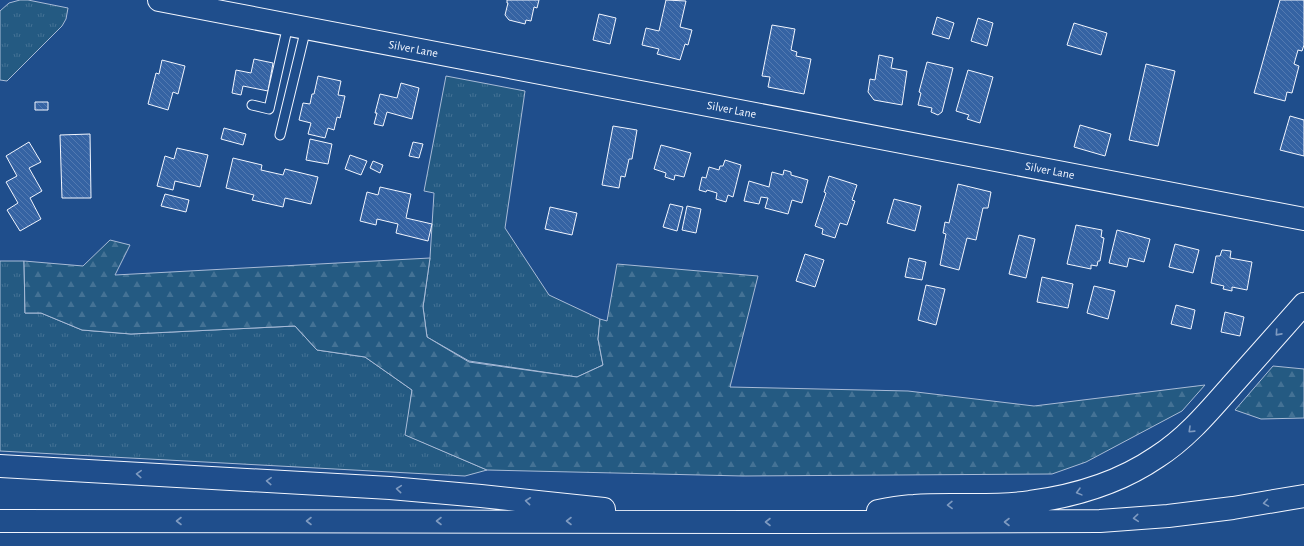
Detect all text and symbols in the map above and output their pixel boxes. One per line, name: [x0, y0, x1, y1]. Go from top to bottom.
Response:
street label: Silver Lane: [388, 38, 439, 59]
street label: Silver Lane: [706, 99, 757, 120]
street label: Silver Lane: [1024, 160, 1076, 181]
one-way arrow: [1276, 329, 1283, 336]
one-way arrow: [1188, 425, 1196, 432]
one-way arrow: [136, 470, 142, 478]
one-way arrow: [266, 477, 272, 486]
one-way arrow: [396, 485, 402, 494]
one-way arrow: [1075, 488, 1082, 496]
one-way arrow: [525, 497, 532, 506]
one-way arrow: [1262, 498, 1269, 507]
one-way arrow: [947, 501, 953, 509]
one-way arrow: [1133, 513, 1140, 522]
one-way arrow: [176, 517, 182, 525]
one-way arrow: [306, 517, 312, 525]
one-way arrow: [436, 517, 442, 525]
one-way arrow: [566, 517, 572, 525]
one-way arrow: [765, 518, 771, 526]
one-way arrow: [1004, 518, 1010, 526]

